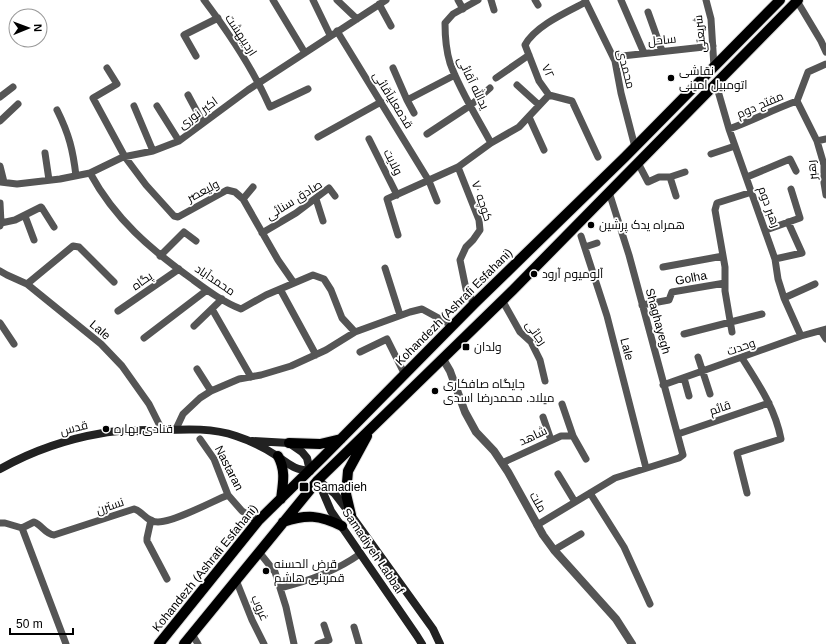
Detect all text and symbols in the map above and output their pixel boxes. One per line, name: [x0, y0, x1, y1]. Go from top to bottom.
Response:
north arrow: [8, 8, 48, 48]
street label: اردیبهشت: [222, 11, 260, 59]
street label: شریعتی: [691, 14, 709, 54]
text: N: [32, 24, 44, 32]
street label: ساحل: [647, 32, 677, 48]
street label: محمدی: [614, 48, 638, 90]
street label: یدالله آقائی: [454, 54, 493, 112]
street label: ۷۲: [539, 62, 557, 80]
place label: نقاشی اتومبیل امینی: [679, 64, 747, 92]
street label: قدمعلیآقائی: [370, 69, 416, 131]
marker: نقاشی اتومبیل امینی: [666, 73, 676, 83]
street label: مفتح دوم: [734, 89, 786, 122]
street label: اکبر نوری: [176, 94, 220, 132]
street label: ولایت: [381, 147, 405, 177]
street label: رهبر: [804, 159, 820, 182]
street label: ولیعصر: [184, 177, 221, 206]
street label: صادق سنائی: [263, 177, 325, 223]
street label: کوچه ۷۰: [467, 179, 495, 224]
street label: رهبر دوم: [754, 184, 783, 230]
place label: همراه یدک پرشین: [599, 218, 685, 234]
marker: همراه یدک پرشین: [586, 220, 596, 230]
street label: Kohandezh (Ashrafi Esfahani): [393, 246, 515, 368]
street label: محمدآباد: [192, 262, 238, 298]
place label: آلومیوم آرود: [542, 267, 604, 282]
street label: پگاه: [129, 268, 157, 295]
street label: Golha: [674, 268, 708, 288]
marker: آلومیوم آرود: [529, 269, 539, 279]
street label: Shaghayegh: [643, 287, 673, 355]
street label: Lale: [87, 317, 113, 343]
street label: رجائی: [522, 318, 550, 348]
street label: Lale: [617, 336, 637, 362]
street label: وحدت: [725, 336, 757, 358]
place label: ولدان: [474, 340, 501, 354]
marker: ولدان: [461, 342, 471, 352]
place label: جایگاه صافکاری میلاد. محمدرضا اسدی: [443, 377, 554, 405]
marker: جایگاه صافکاری میلاد. محمدرضا اسدی: [430, 386, 440, 396]
street label: قائم: [707, 398, 733, 419]
street label: قدس: [59, 418, 89, 438]
place label: قنادی بهاره: [114, 422, 173, 436]
street label: شاهد: [517, 423, 549, 449]
marker: قنادی بهاره: [101, 424, 111, 434]
street label: Nastaran: [212, 443, 246, 493]
place label: Samadieh: [313, 480, 367, 494]
marker: Samadieh: [298, 481, 310, 493]
street label: ملت: [527, 489, 549, 515]
street label: نسترن: [94, 495, 126, 517]
street label: Kohandezh (Ashrafi Esfahani): [149, 502, 261, 634]
street label: Samadiyeh Labbaf: [339, 506, 407, 597]
place label: قرض الحسنه قمربنی هاشم: [274, 557, 345, 586]
marker: قرض الحسنه قمربنی هاشم: [261, 566, 271, 576]
street label: غروب: [248, 593, 272, 623]
scale bar: [10, 610, 73, 636]
text: 50 m: [16, 617, 43, 631]

